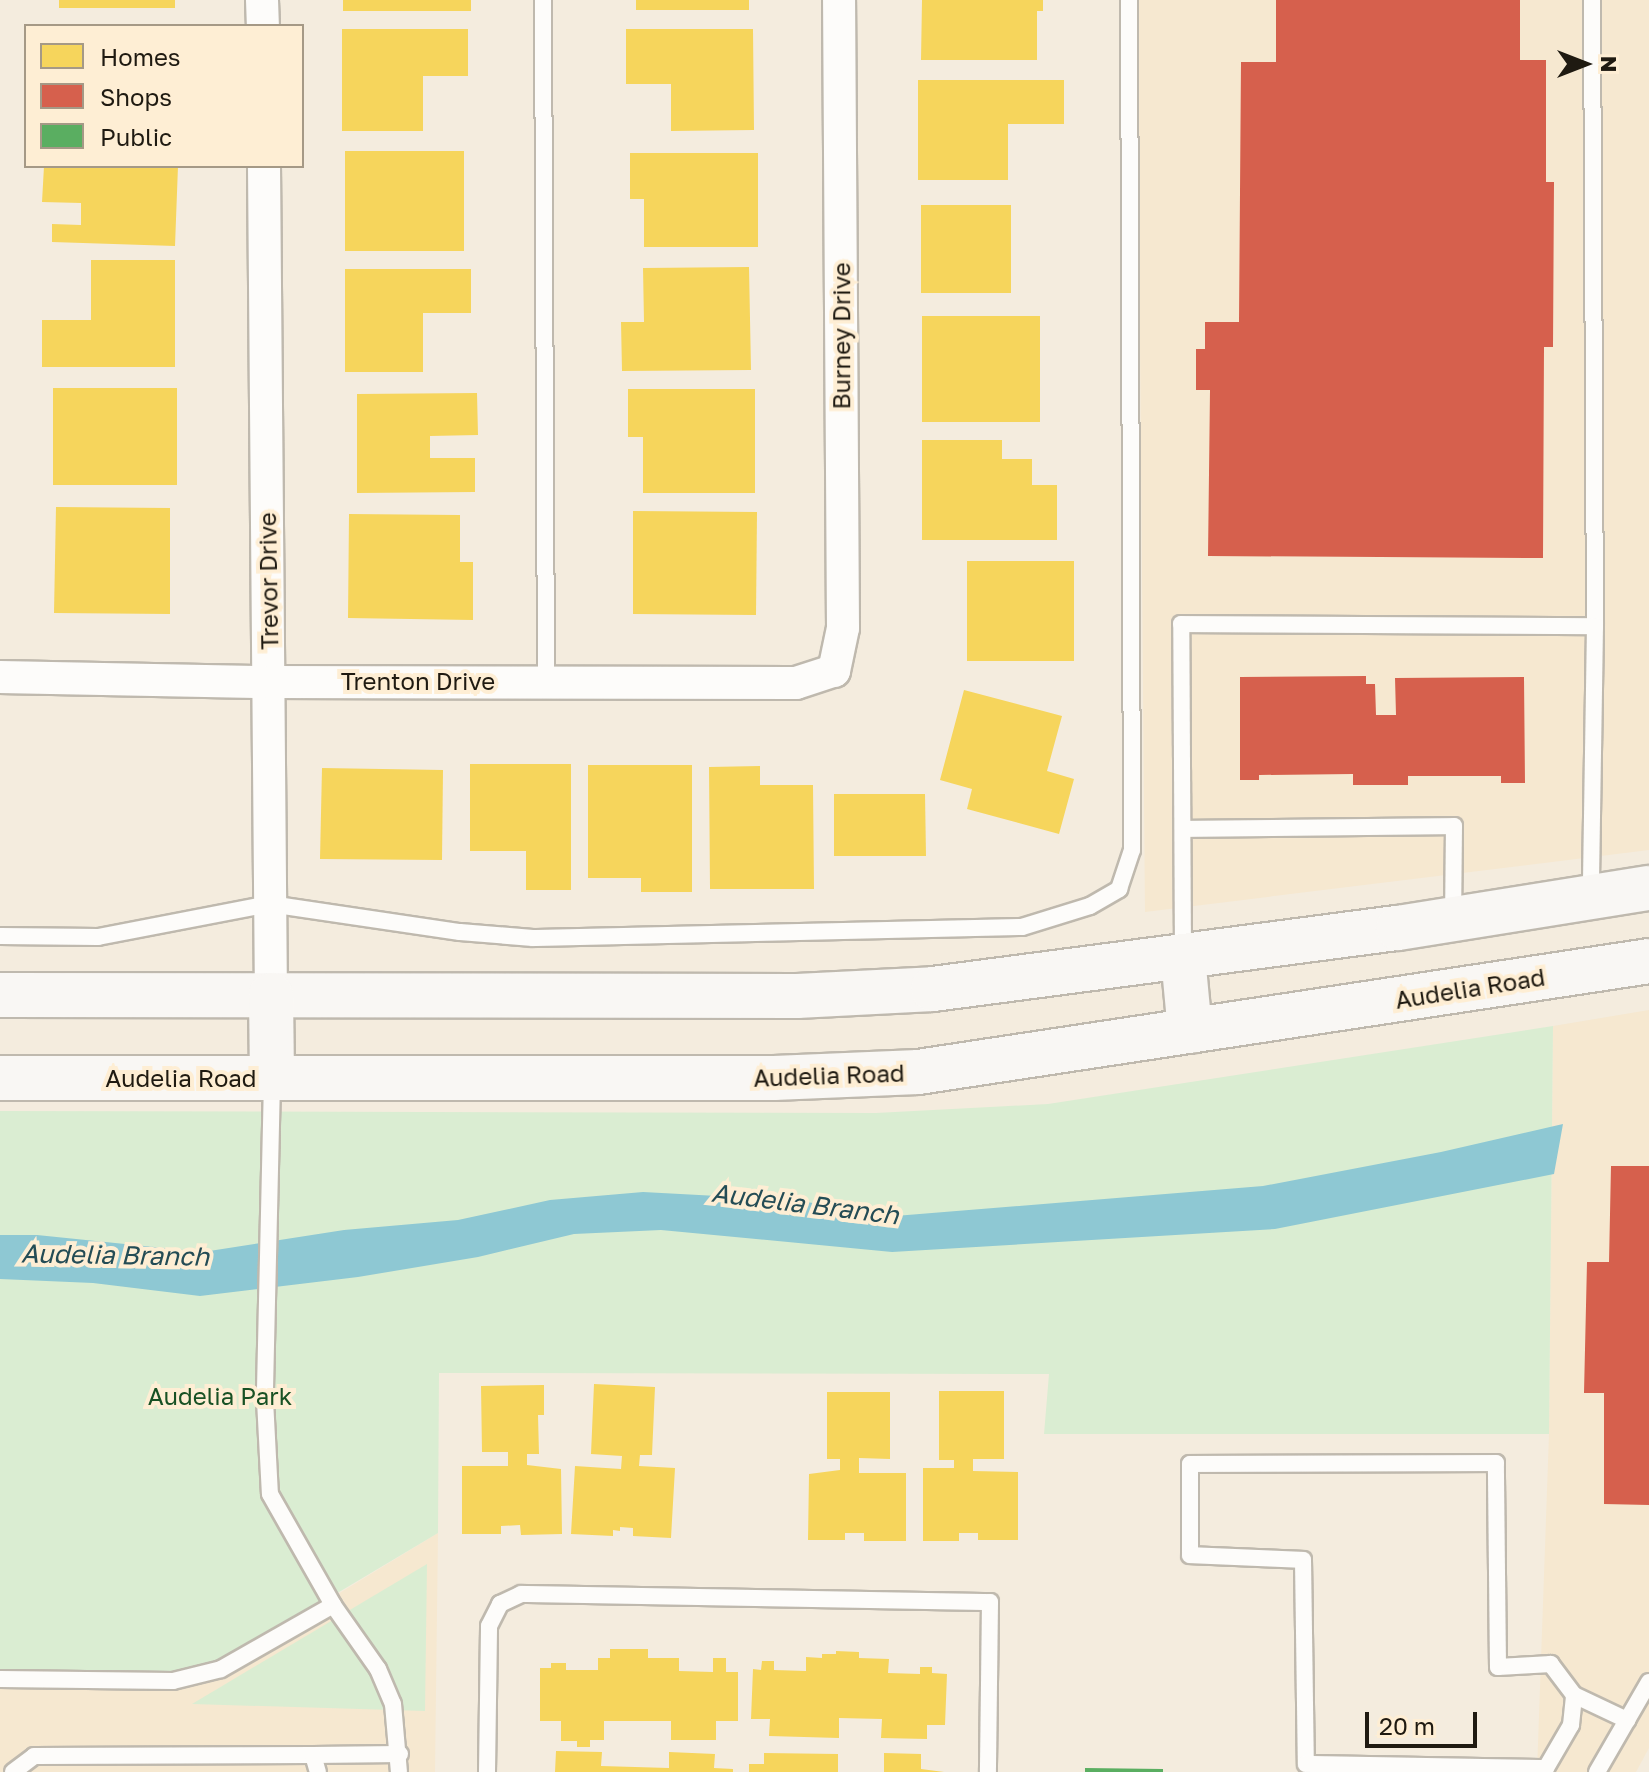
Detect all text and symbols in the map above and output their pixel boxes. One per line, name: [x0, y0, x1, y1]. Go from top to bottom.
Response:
legend: [24, 24, 304, 168]
north arrow: [1545, 24, 1625, 104]
text: Homes: [100, 42, 181, 71]
text: N: [1596, 56, 1623, 72]
text: Shops: [100, 82, 172, 111]
text: Public: [100, 122, 172, 151]
street label: Burney Drive: [827, 262, 855, 410]
street label: Trevor Drive: [252, 512, 284, 650]
street label: Trenton Drive: [341, 667, 495, 695]
street label: Audelia Road: [1393, 962, 1547, 1014]
street label: Audelia Road: [753, 1058, 905, 1092]
street label: Audelia Road: [105, 1064, 257, 1092]
water label: Audelia Branch: [710, 1177, 900, 1231]
water label: Audelia Branch: [21, 1238, 209, 1272]
park label: Audelia Park: [148, 1382, 292, 1410]
scale bar: [1369, 1696, 1481, 1746]
text: 20 m: [1379, 1711, 1435, 1740]

